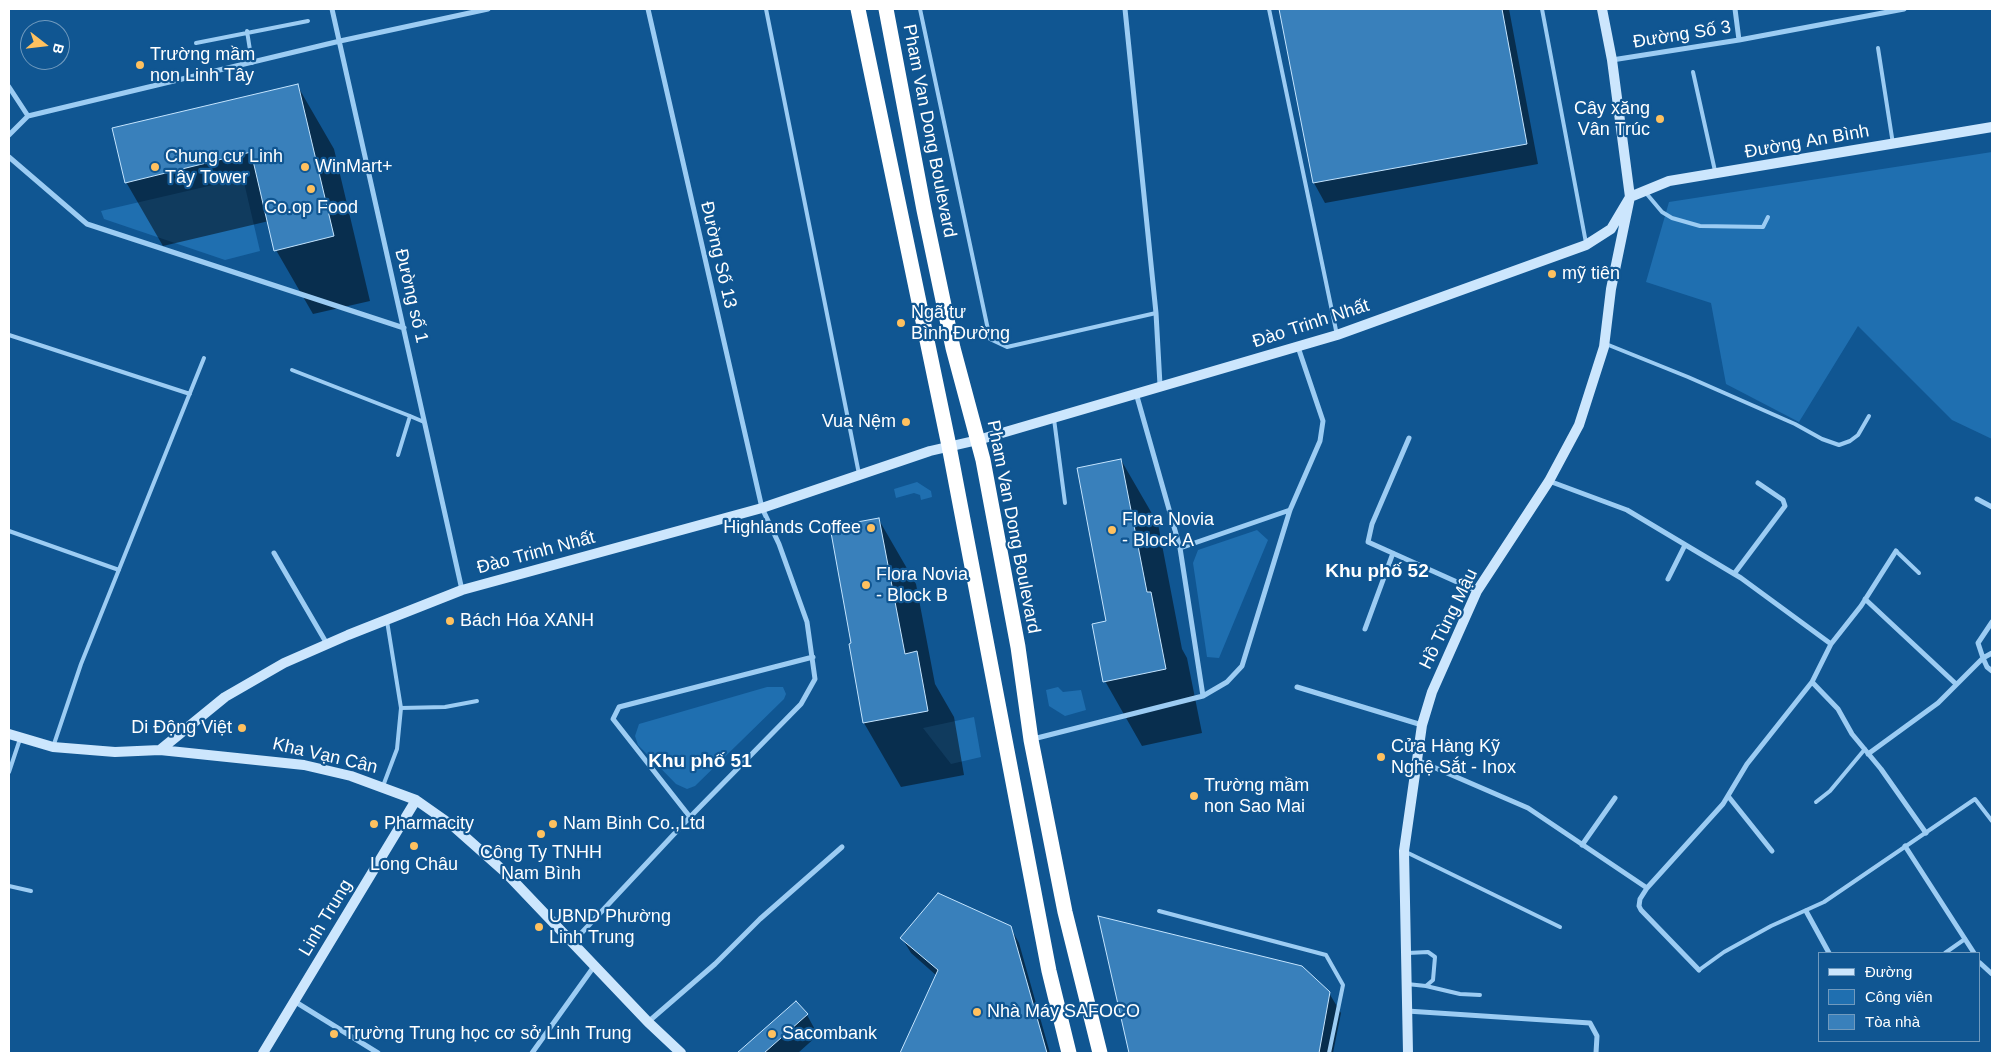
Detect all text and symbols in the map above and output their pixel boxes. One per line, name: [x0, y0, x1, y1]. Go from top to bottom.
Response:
street label: Đường Số 3: [1631, 17, 1733, 53]
north arrow: [20, 20, 70, 70]
street label: Pham Van Dong Boulevard: [898, 23, 960, 239]
text: B: [49, 42, 68, 56]
place label: Trường mầm non Linh Tây: [150, 44, 255, 86]
marker: Trường mầm non Linh Tây: [134, 59, 146, 71]
place label: Cây xăng Vân Trúc: [1574, 98, 1650, 140]
marker: Cây xăng Vân Trúc: [1654, 113, 1666, 125]
street label: Đường An Bình: [1743, 120, 1871, 164]
place label: Chung cư Linh Tây Tower: [165, 146, 283, 188]
place label: WinMart+: [315, 156, 393, 178]
marker: Chung cư Linh Tây Tower: [149, 161, 161, 173]
marker: WinMart+: [299, 161, 311, 173]
marker: Co.op Food: [305, 183, 317, 195]
place label: Co.op Food: [264, 197, 358, 219]
street label: Đường Số 13: [695, 200, 741, 310]
street label: Đường số 1: [390, 247, 432, 345]
place label: mỹ tiên: [1562, 263, 1620, 285]
marker: mỹ tiên: [1546, 268, 1558, 280]
street label: Đào Trinh Nhất: [1250, 295, 1372, 353]
place label: Ngã tư Bình Đường: [911, 302, 1010, 344]
marker: Ngã tư Bình Đường: [895, 317, 907, 329]
place label: Vua Nệm: [822, 411, 896, 433]
marker: Vua Nệm: [900, 416, 912, 428]
street label: Pham Van Dong Boulevard: [982, 419, 1044, 635]
place label: Flora Novia - Block A: [1122, 509, 1214, 552]
place label: Highlands Coffee: [723, 517, 861, 539]
marker: Highlands Coffee: [865, 522, 877, 534]
marker: Flora Novia - Block A: [1106, 524, 1118, 536]
street label: Đào Trinh Nhất: [475, 527, 597, 579]
district label: Khu phố 52: [1325, 561, 1429, 583]
place label: Flora Novia - Block B: [876, 564, 968, 606]
street label: Hồ Tùng Mậu: [1415, 565, 1483, 673]
marker: Flora Novia - Block B: [860, 579, 872, 591]
place label: Bách Hóa XANH: [460, 610, 594, 632]
marker: Bách Hóa XANH: [444, 615, 456, 627]
place label: Di Động Việt: [131, 717, 232, 739]
marker: Di Động Việt: [236, 722, 248, 734]
street label: Kha Vạn Cân: [270, 733, 380, 779]
place label: Cửa Hàng Kỹ Nghệ Sắt - Inox: [1391, 736, 1516, 779]
district label: Khu phố 51: [648, 751, 752, 773]
marker: Cửa Hàng Kỹ Nghệ Sắt - Inox: [1375, 751, 1387, 763]
place label: Trường mầm non Sao Mai: [1204, 775, 1309, 818]
marker: Trường mầm non Sao Mai: [1188, 790, 1200, 802]
place label: Pharmacity: [384, 813, 474, 835]
place label: Nam Binh Co.,Ltd: [563, 813, 705, 835]
marker: Pharmacity: [368, 818, 380, 830]
marker: Nam Binh Co.,Ltd: [547, 818, 559, 830]
marker: Công Ty TNHH Nam Bình: [535, 828, 547, 840]
marker: Long Châu: [408, 840, 420, 852]
place label: Công Ty TNHH Nam Bình: [480, 842, 602, 884]
place label: Long Châu: [370, 854, 458, 876]
street label: Linh Trung: [295, 876, 357, 960]
place label: UBND Phường Linh Trung: [549, 906, 671, 949]
marker: UBND Phường Linh Trung: [533, 921, 545, 933]
legend: [1818, 952, 1981, 1042]
text: Đường: [1865, 963, 1912, 980]
text: Công viên: [1865, 988, 1933, 1005]
place label: Nhà Máy SAFOCO: [987, 1001, 1140, 1023]
marker: Nhà Máy SAFOCO: [971, 1006, 983, 1018]
text: Tòa nhà: [1865, 1013, 1920, 1030]
place label: Trường Trung học cơ sở Linh Trung: [344, 1023, 632, 1045]
place label: Sacombank: [782, 1023, 877, 1045]
marker: Trường Trung học cơ sở Linh Trung: [328, 1028, 340, 1040]
marker: Sacombank: [766, 1028, 778, 1040]

